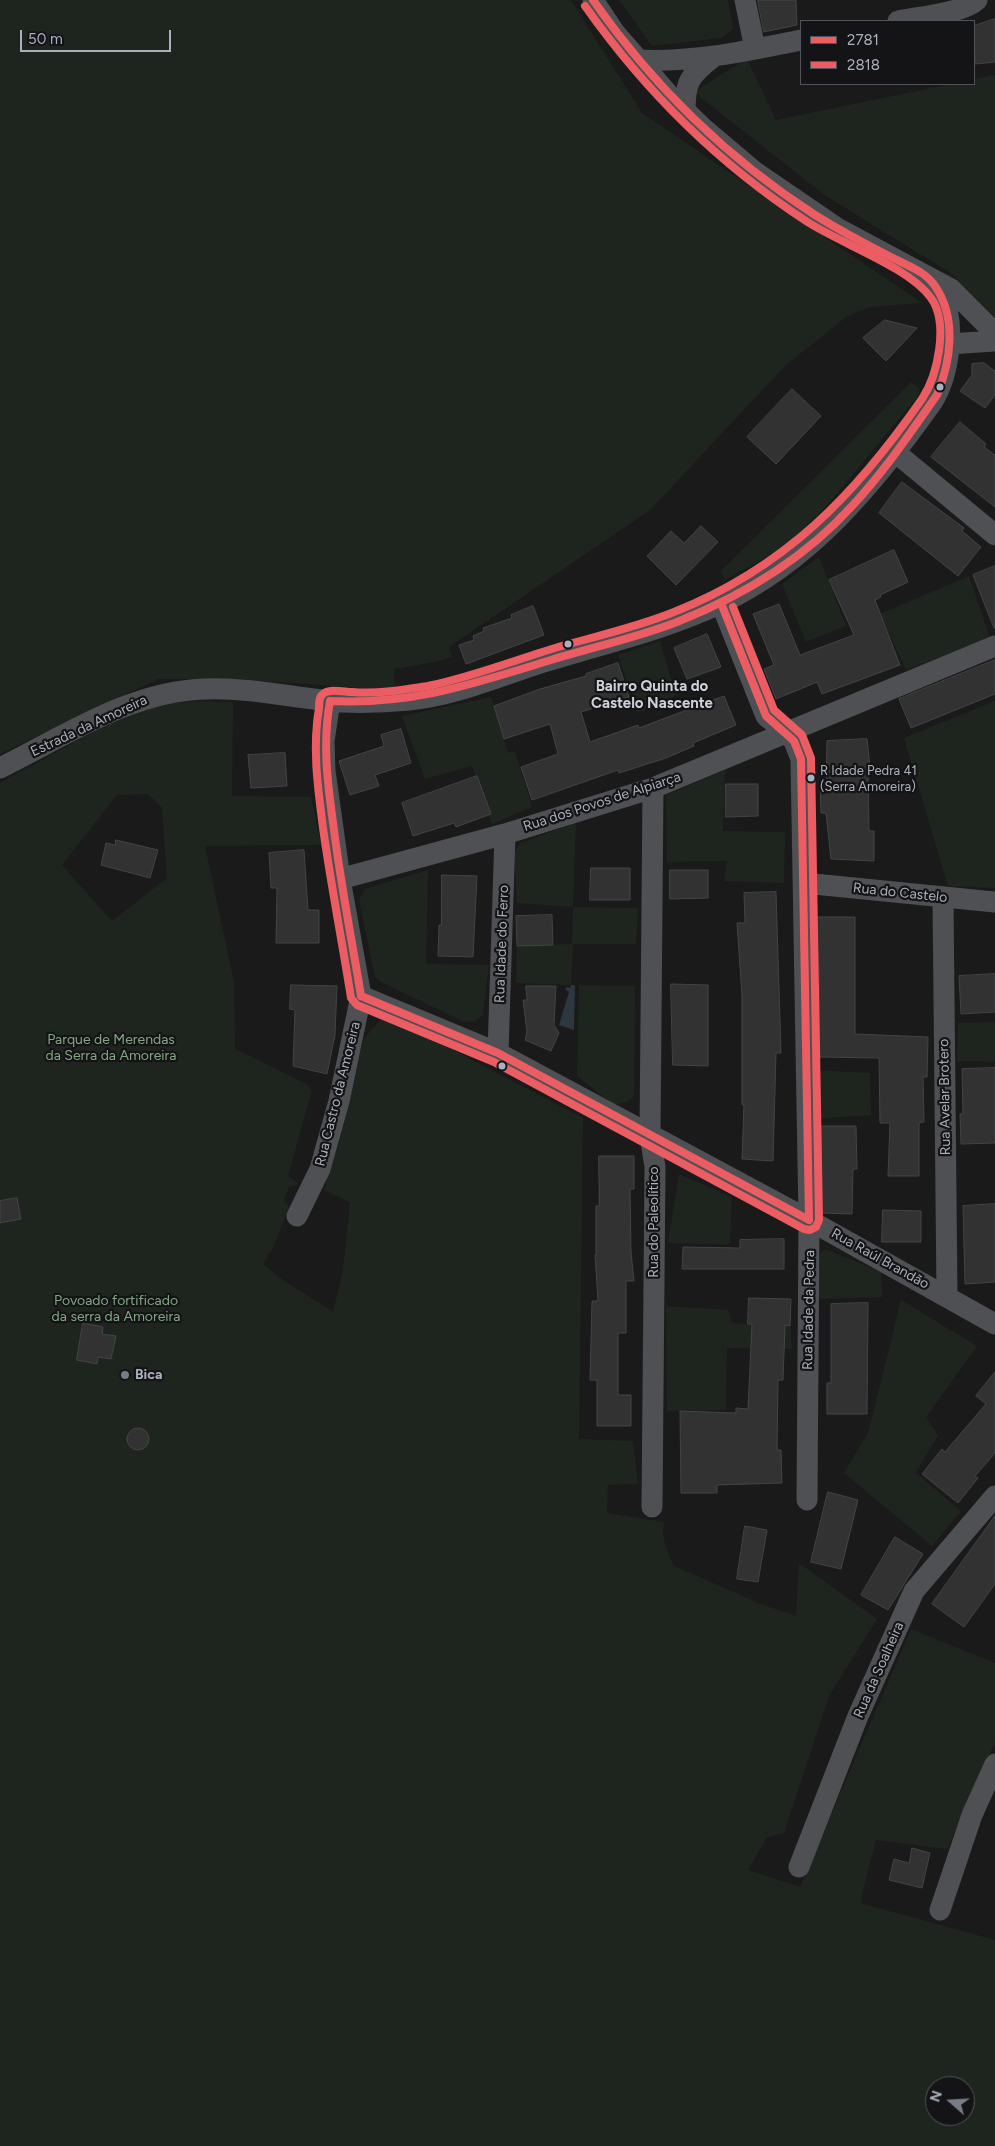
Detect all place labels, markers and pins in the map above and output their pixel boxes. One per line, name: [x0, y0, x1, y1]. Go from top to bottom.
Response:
unlabelled marker: [935, 382, 945, 392]
unlabelled marker: [563, 639, 573, 649]
place label: R Idade Pedra 41 (Serra Amoreira): [820, 763, 917, 794]
marker: R Idade Pedra 41 (Serra Amoreira): [806, 773, 816, 783]
unlabelled marker: [497, 1061, 507, 1071]
place label: Bica: [135, 1367, 162, 1383]
marker: Bica: [119, 1369, 131, 1381]

